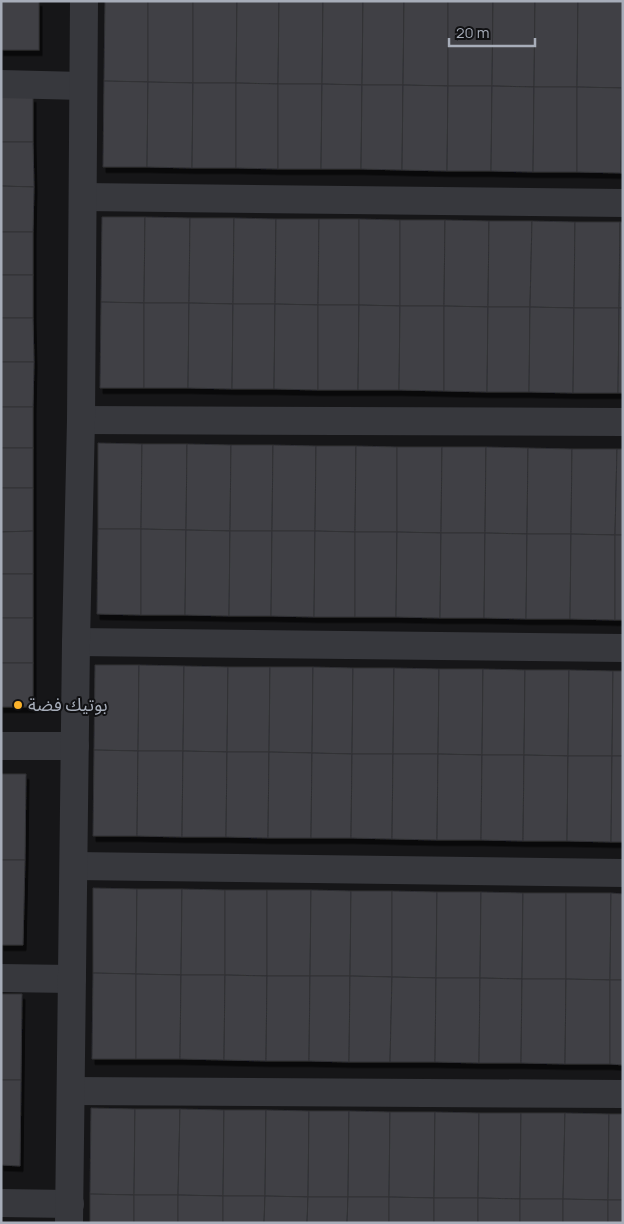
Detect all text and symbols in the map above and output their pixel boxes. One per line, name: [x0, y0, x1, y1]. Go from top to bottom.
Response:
scale bar: [449, 15, 535, 47]
text: 20 m: [456, 22, 489, 43]
place label: بوتيك فضة: [28, 692, 108, 716]
marker: بوتيك فضة: [12, 699, 24, 711]

